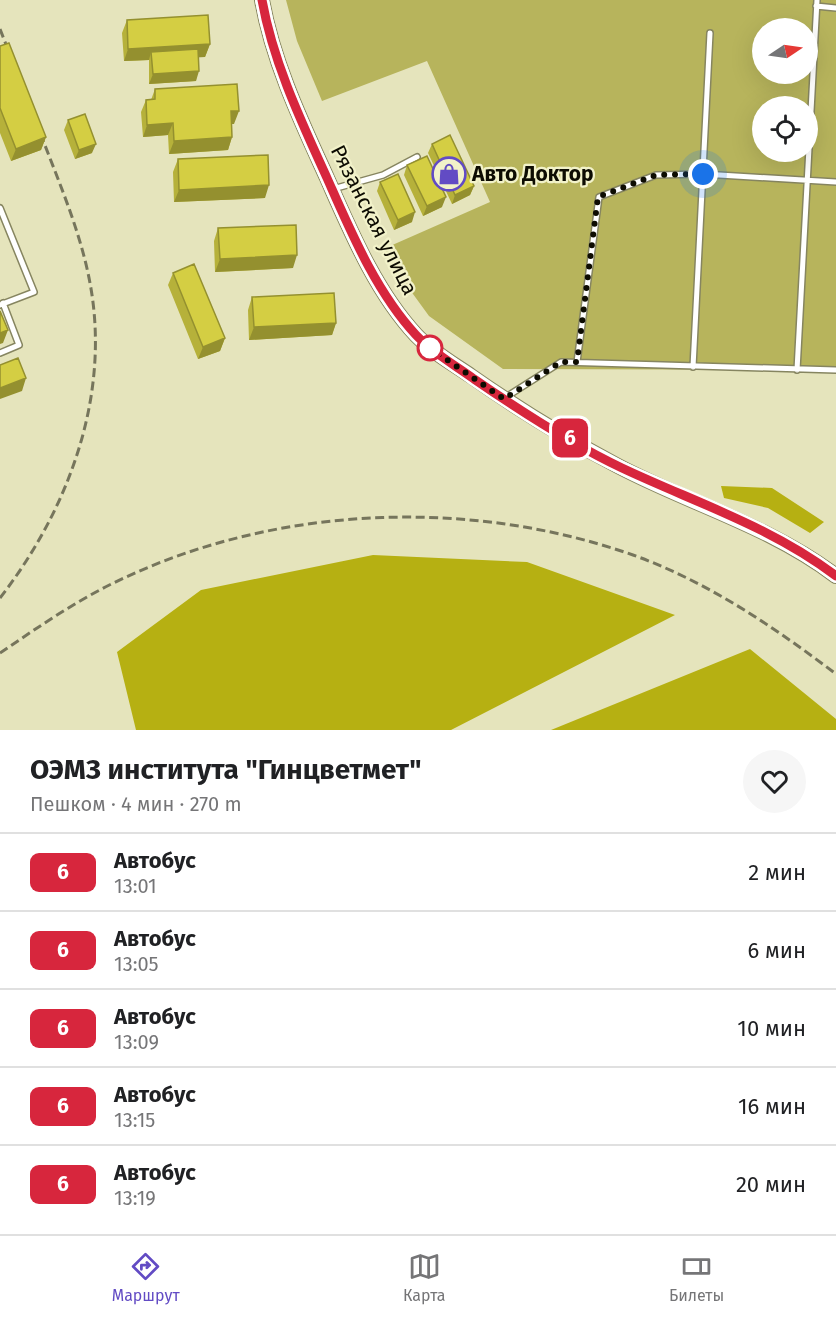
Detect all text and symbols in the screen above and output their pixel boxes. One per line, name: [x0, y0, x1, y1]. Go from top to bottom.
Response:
north arrow: [752, 18, 818, 84]
map controls: [752, 18, 818, 162]
button: locate: [752, 96, 818, 162]
street label: Рязанская улица: [325, 141, 423, 299]
shop icon: Авто Доктор: [431, 156, 467, 192]
your location: [688, 159, 718, 189]
place label: Авто Доктор: [471, 161, 594, 187]
unlabelled marker: [417, 335, 443, 361]
line badge: 6: [550, 418, 590, 458]
text: 6: [564, 425, 576, 451]
button: heart: [743, 750, 806, 813]
text: ОЭМЗ института "Гинцветмет": [30, 753, 421, 786]
text: Пешком · 4 мин · 270 m: [30, 792, 242, 816]
text: Автобус: [114, 847, 196, 874]
text: 6: [57, 859, 69, 885]
text: 2 мин: [748, 859, 806, 886]
text: 13:01: [114, 874, 157, 898]
text: Автобус: [114, 925, 196, 952]
text: 6: [57, 937, 69, 963]
text: 6 мин: [747, 937, 806, 964]
text: 13:05: [114, 952, 159, 976]
text: Автобус: [114, 1003, 196, 1030]
text: 6: [57, 1015, 69, 1041]
text: 10 мин: [737, 1015, 806, 1042]
text: 13:09: [114, 1030, 159, 1054]
text: Автобус: [114, 1081, 196, 1108]
text: 6: [57, 1093, 69, 1119]
text: 16 мин: [738, 1093, 806, 1120]
text: 13:15: [114, 1108, 155, 1132]
text: Автобус: [114, 1159, 196, 1186]
text: 6: [57, 1171, 69, 1197]
text: 20 мин: [736, 1171, 806, 1198]
text: 13:19: [114, 1186, 156, 1210]
tab: Маршрут: [112, 1250, 180, 1305]
tab: Карта: [403, 1250, 445, 1305]
tab: Билеты: [669, 1250, 724, 1305]

